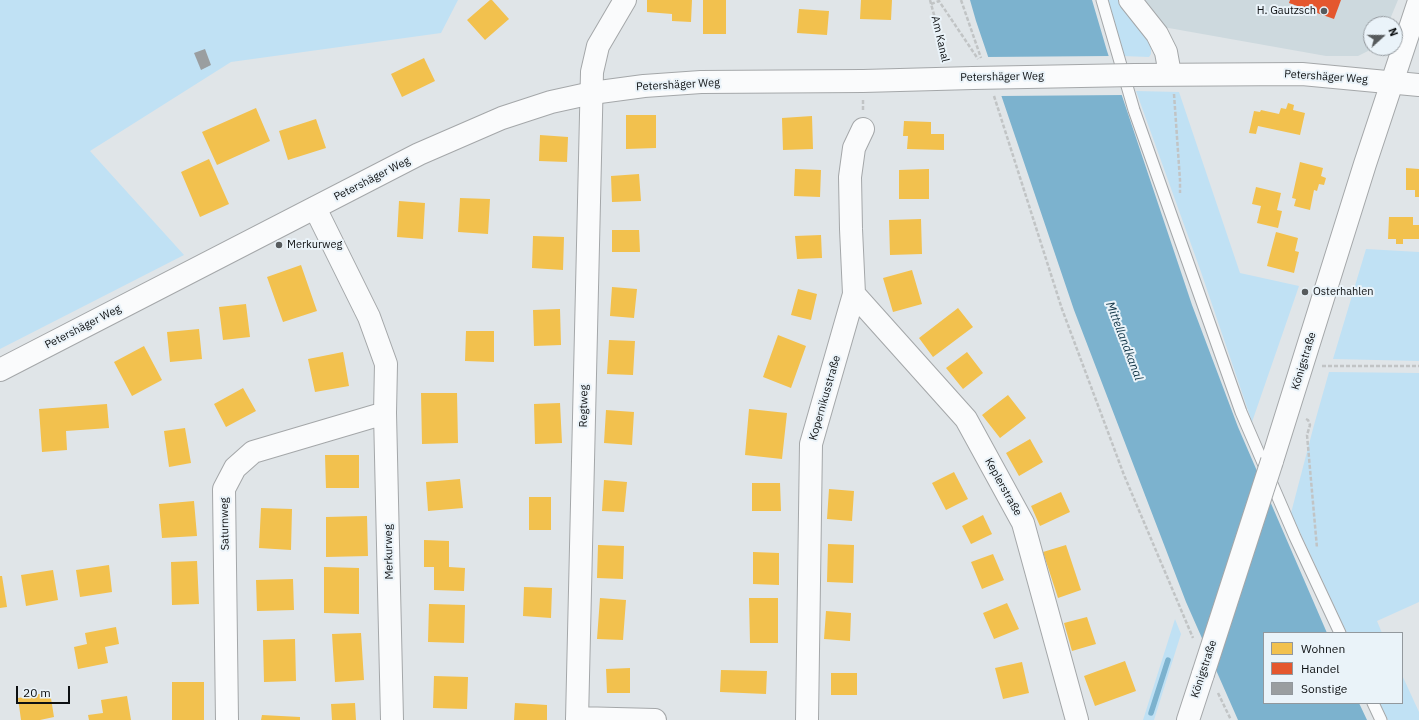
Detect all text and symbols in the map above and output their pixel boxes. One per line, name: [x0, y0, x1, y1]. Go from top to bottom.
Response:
place label: H. Gautzsch: [1257, 4, 1316, 18]
marker: H. Gautzsch: [1319, 6, 1329, 16]
street label: Am Kanal: [928, 15, 952, 63]
north arrow: [1363, 16, 1403, 56]
text: N: [1385, 26, 1401, 38]
street label: Petershäger Weg: [1284, 67, 1368, 87]
street label: Petershäger Weg: [960, 70, 1044, 84]
street label: Petershäger Weg: [636, 76, 720, 94]
street label: Petershäger Weg: [332, 154, 412, 204]
place label: Merkurweg: [287, 238, 342, 252]
marker: Merkurweg: [274, 240, 284, 250]
place label: Osterhahlen: [1313, 285, 1374, 299]
marker: Osterhahlen: [1300, 287, 1310, 297]
water label: Mittellandkanal: [1102, 300, 1146, 382]
street label: Petershäger Weg: [43, 302, 123, 352]
street label: Königstraße: [1289, 330, 1319, 392]
street label: Kopernikusstraße: [807, 354, 843, 442]
street label: Regtweg: [577, 384, 591, 428]
street label: Keplerstraße: [982, 456, 1024, 518]
street label: Saturnweg: [218, 497, 232, 551]
street label: Merkurweg: [382, 524, 396, 580]
legend: [1263, 632, 1403, 704]
street label: Königstraße: [1188, 639, 1220, 699]
text: Wohnen: [1301, 641, 1345, 656]
text: Handel: [1301, 661, 1340, 676]
scale bar: [18, 678, 72, 704]
text: Sonstige: [1301, 681, 1347, 696]
text: 20 m: [23, 685, 51, 700]

